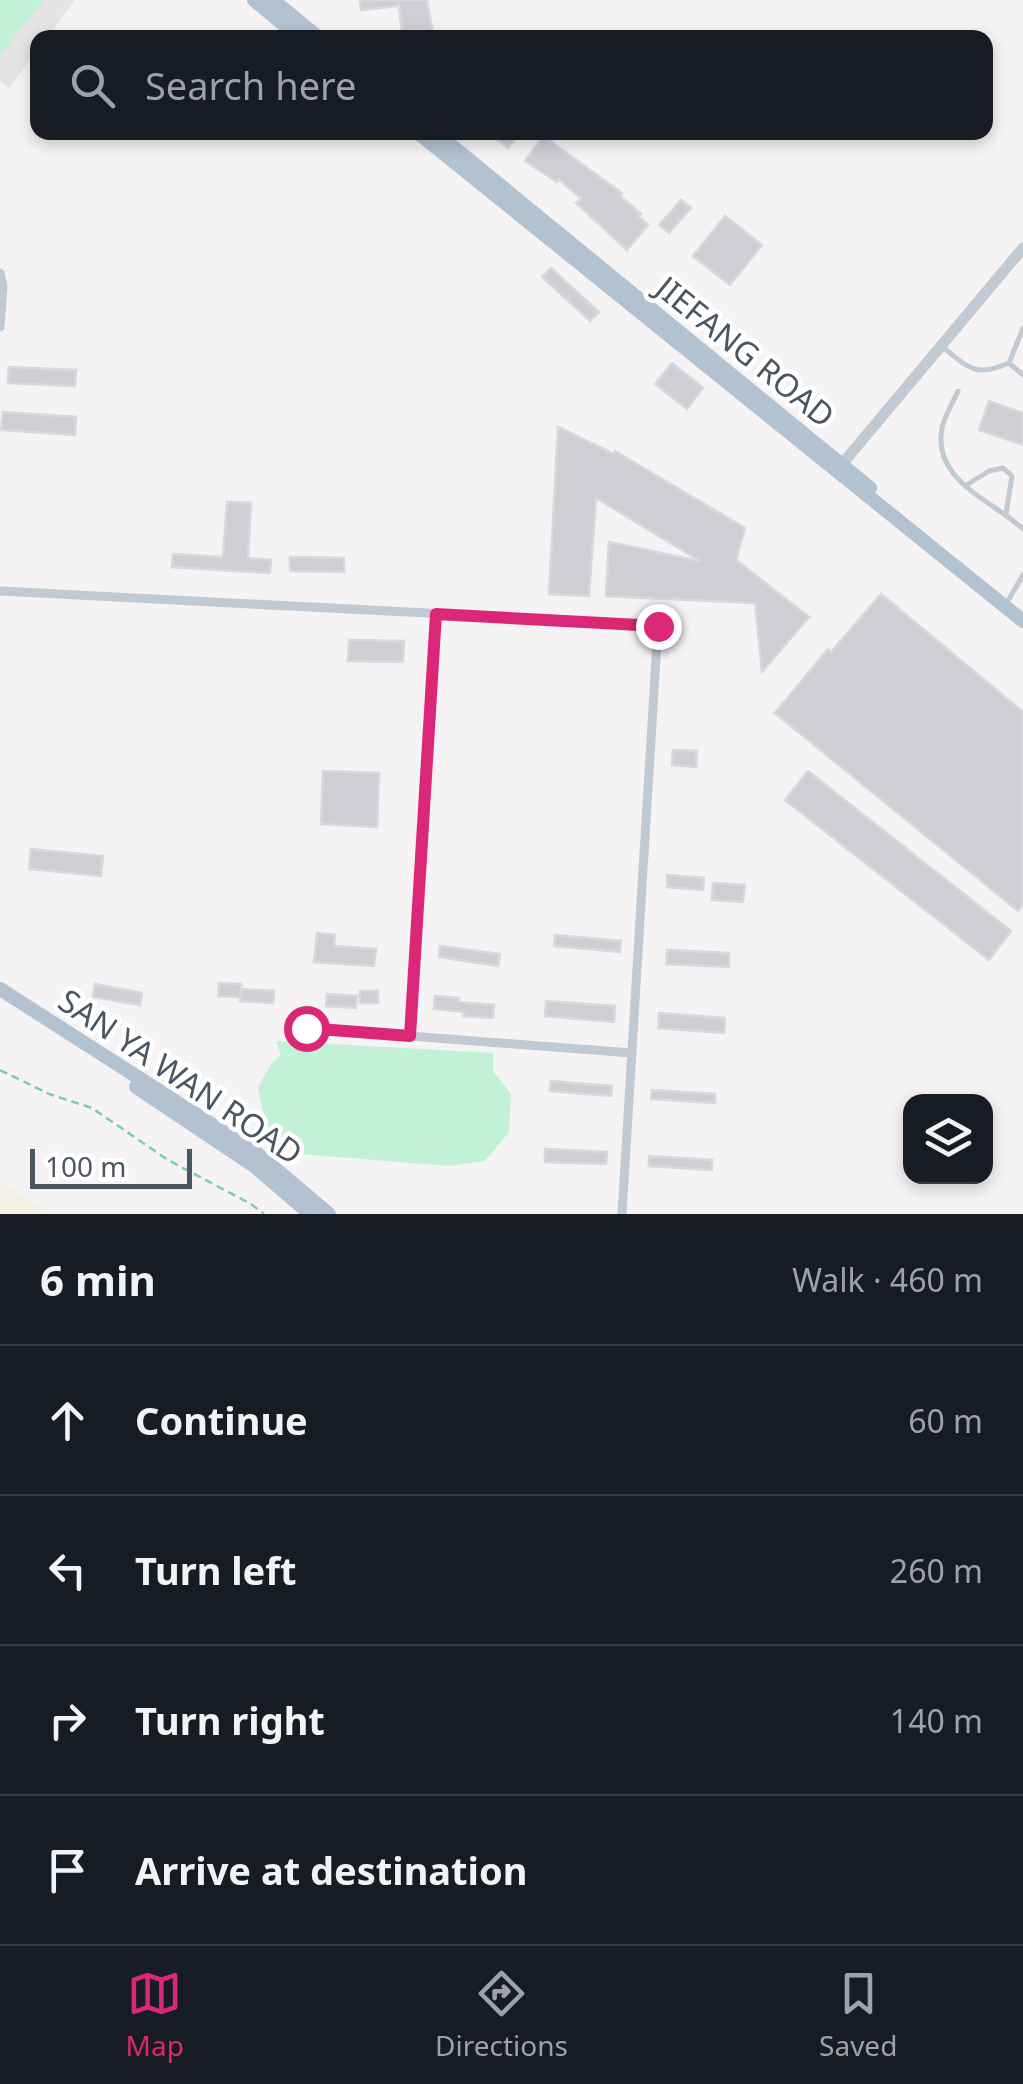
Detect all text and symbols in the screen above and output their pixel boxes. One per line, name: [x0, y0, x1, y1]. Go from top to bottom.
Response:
search box: [30, 30, 993, 140]
icon: search: [65, 58, 120, 113]
text: Search here: [145, 59, 356, 111]
street label: JIEFANG ROAD: [646, 264, 844, 436]
route end: [636, 604, 682, 650]
street label: SAN YA WAN ROAD: [51, 978, 311, 1174]
route start: [284, 1006, 330, 1052]
map controls: [903, 1094, 993, 1184]
button: layers: [903, 1094, 993, 1184]
scale bar: [30, 1144, 192, 1188]
text: 100 m: [45, 1147, 127, 1185]
text: 6 min: [40, 1251, 156, 1308]
text: Walk · 460 m: [792, 1258, 983, 1301]
icon: ahead: [40, 1393, 95, 1448]
text: Continue: [135, 1394, 308, 1446]
text: 60 m: [908, 1399, 983, 1442]
icon: left: [40, 1543, 95, 1598]
text: Turn left: [135, 1544, 297, 1596]
text: 260 m: [890, 1549, 983, 1592]
icon: right: [40, 1693, 95, 1748]
text: Turn right: [135, 1694, 325, 1746]
text: 140 m: [890, 1699, 983, 1742]
icon: arrive: [40, 1843, 95, 1898]
text: Arrive at destination: [135, 1844, 527, 1896]
tab: Map: [126, 1966, 184, 2064]
tab: Directions: [435, 1966, 568, 2064]
tab: Saved: [819, 1966, 897, 2064]

